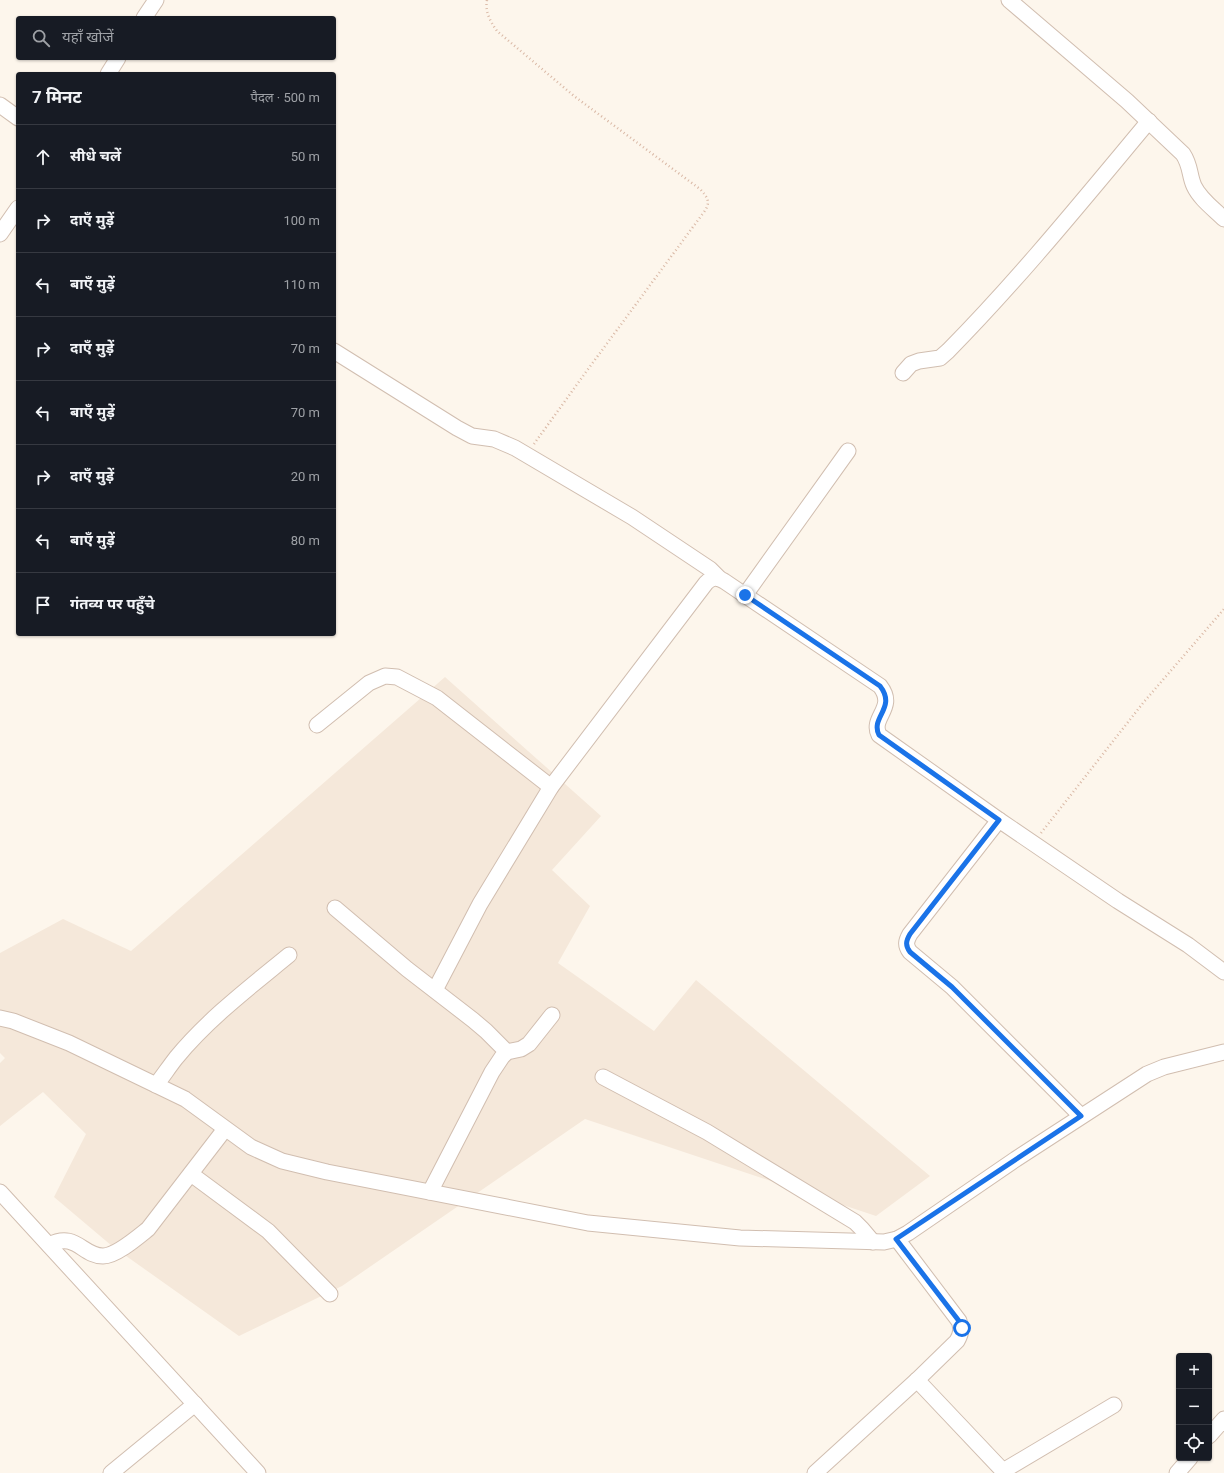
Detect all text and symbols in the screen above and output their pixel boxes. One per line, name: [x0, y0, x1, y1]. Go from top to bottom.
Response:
search box: [16, 16, 336, 60]
icon: search: [30, 27, 52, 49]
text: यहाँ खोजें: [62, 28, 114, 46]
text: 7 मिनट: [32, 87, 82, 107]
text: पैदल · 500 m: [251, 90, 320, 105]
icon: ahead: [32, 146, 54, 168]
text: सीधे चलें: [70, 147, 121, 165]
text: 50 m: [291, 149, 320, 164]
icon: right: [32, 210, 54, 232]
text: दाएँ मुड़ें: [70, 211, 114, 229]
text: 100 m: [283, 213, 320, 228]
icon: left: [32, 274, 54, 296]
text: बाएँ मुड़ें: [70, 275, 115, 293]
text: 110 m: [283, 277, 320, 292]
icon: right: [32, 338, 54, 360]
text: दाएँ मुड़ें: [70, 339, 114, 357]
text: 70 m: [291, 341, 320, 356]
icon: left: [32, 402, 54, 424]
text: बाएँ मुड़ें: [70, 403, 115, 421]
text: 70 m: [291, 405, 320, 420]
icon: right: [32, 466, 54, 488]
text: दाएँ मुड़ें: [70, 467, 114, 485]
text: 20 m: [291, 469, 320, 484]
icon: left: [32, 530, 54, 552]
text: बाएँ मुड़ें: [70, 531, 115, 549]
text: 80 m: [291, 533, 320, 548]
route end: [736, 586, 754, 604]
icon: arrive: [32, 594, 54, 616]
text: गंतव्य पर पहुँचे: [70, 595, 155, 613]
route start: [953, 1319, 971, 1337]
map controls: [1176, 1353, 1212, 1461]
button: +: [1176, 1353, 1212, 1389]
button: −: [1176, 1389, 1212, 1425]
button: locate: [1176, 1425, 1212, 1461]

